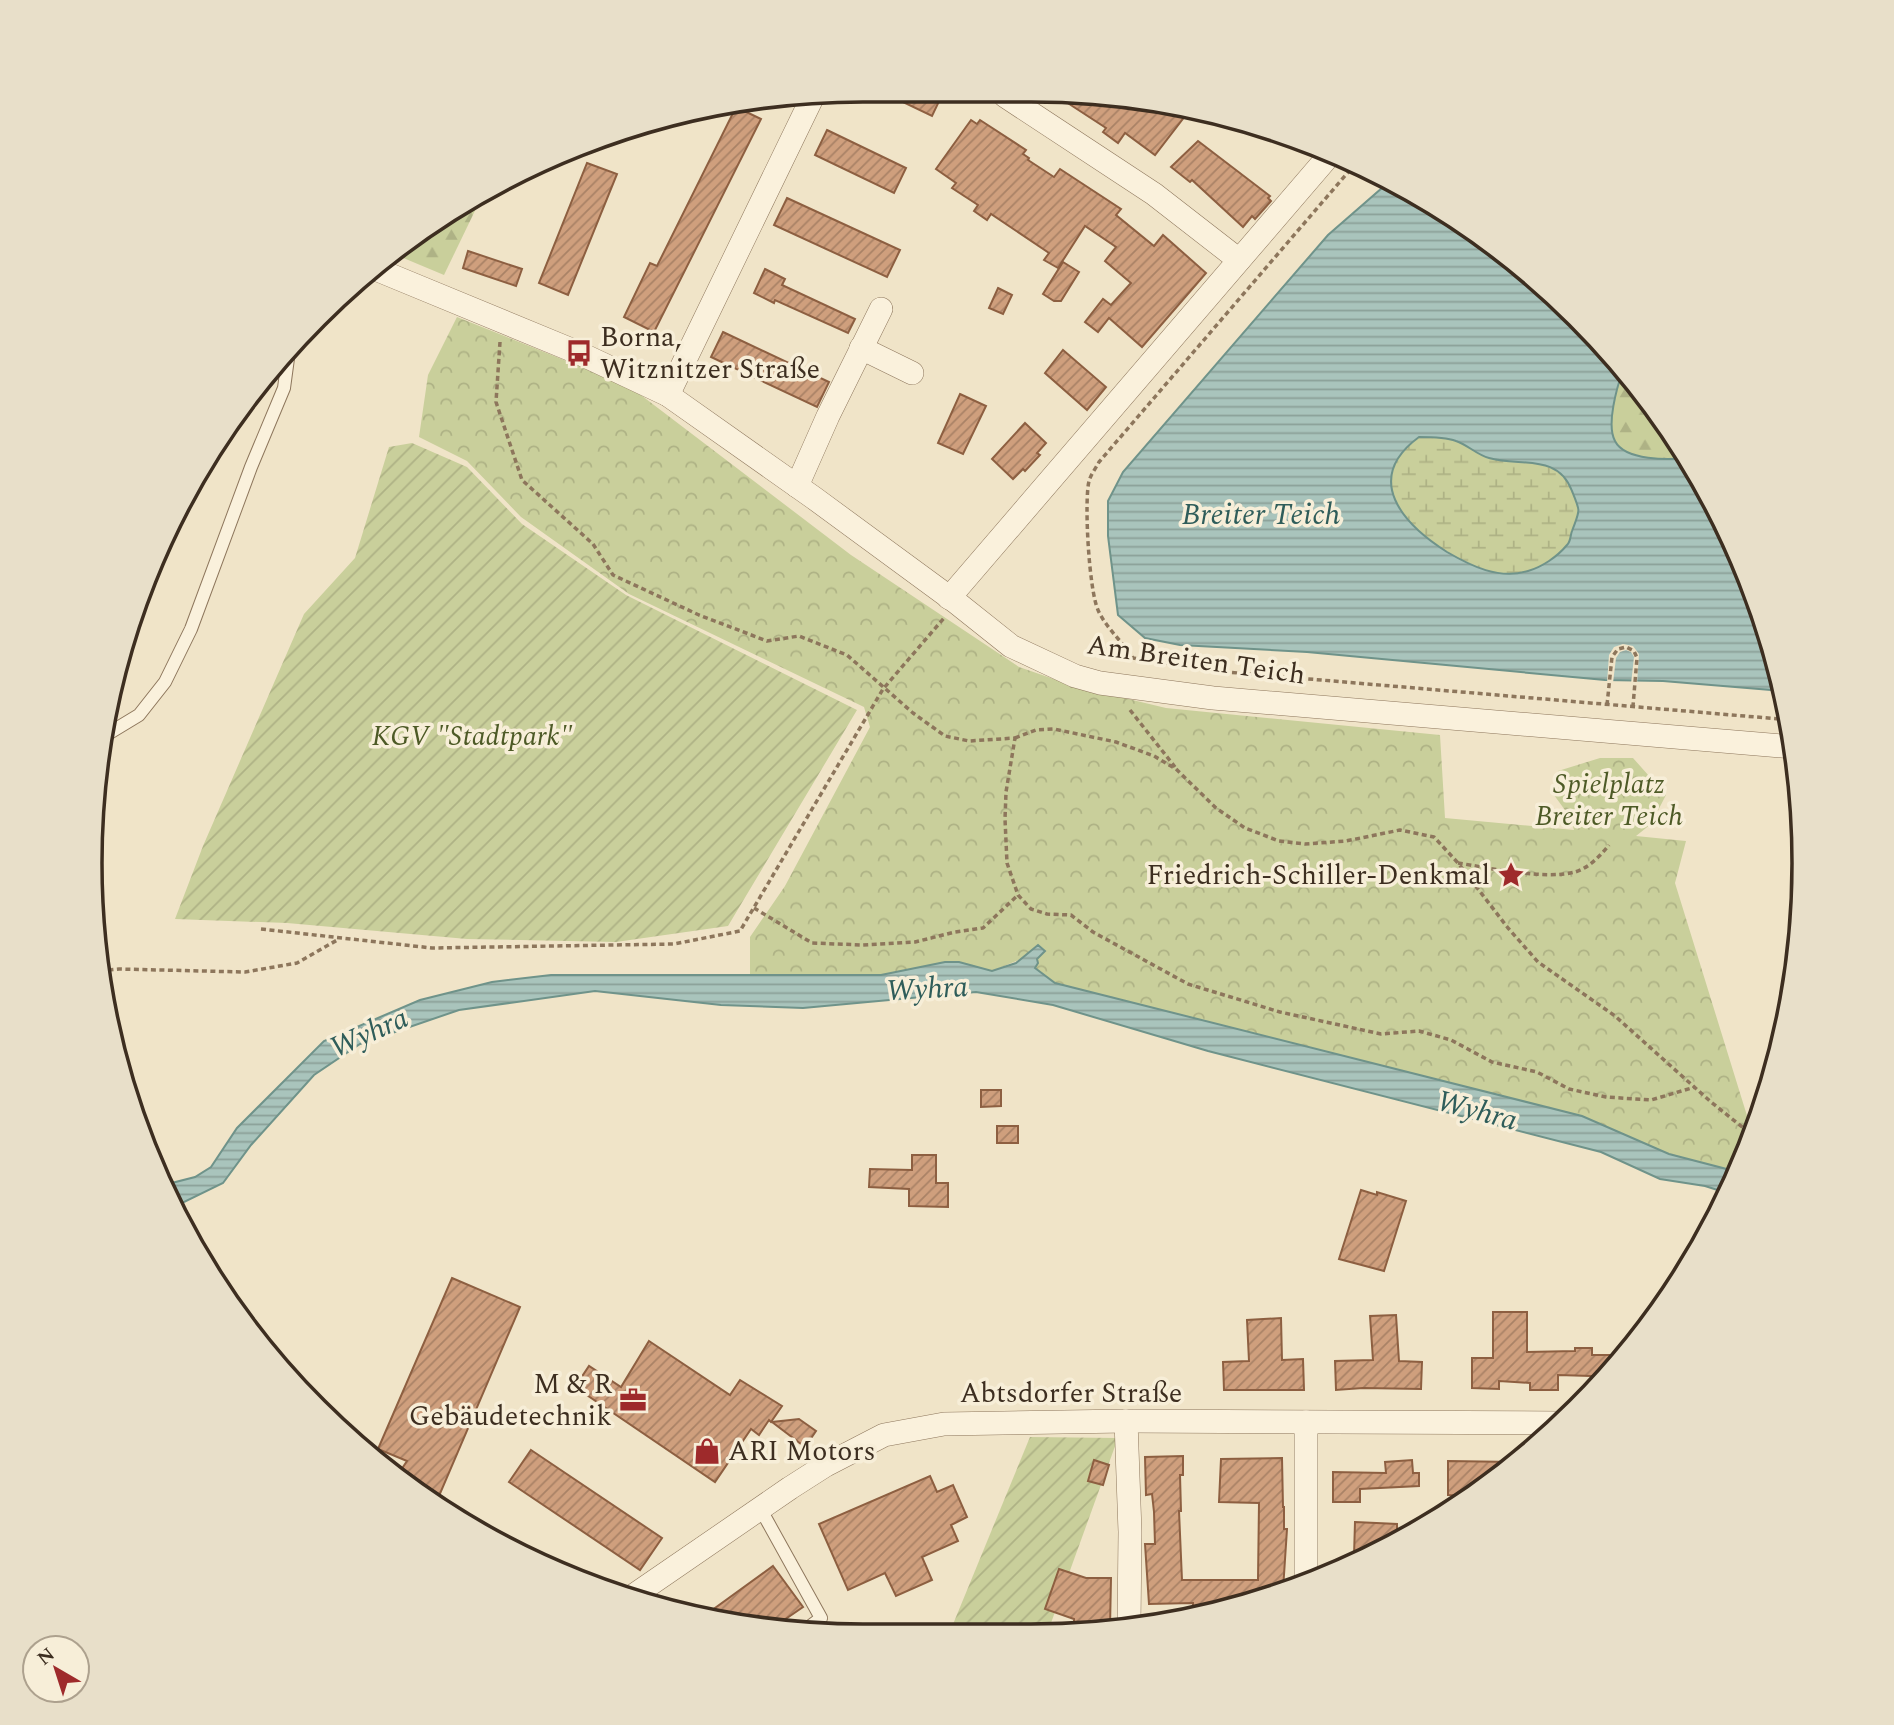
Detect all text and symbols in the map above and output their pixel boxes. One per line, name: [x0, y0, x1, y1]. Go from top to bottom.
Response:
place label: Borna, Witznitzer Straße: [600, 316, 820, 391]
bus stop icon: Borna, Witznitzer Straße: [564, 338, 594, 368]
water label: Breiter Teich: [1182, 492, 1340, 538]
street label: Am Breiten Teich: [1084, 623, 1308, 697]
park label: KGV "Stadtpark": [372, 715, 573, 758]
park label: Spielplatz Breiter Teich: [1535, 763, 1683, 838]
place label: Friedrich-Schiller-Denkmal: [1146, 854, 1490, 897]
place icon: Friedrich-Schiller-Denkmal: [1496, 860, 1526, 890]
water label: Wyhra: [885, 964, 969, 1014]
water label: Wyhra: [322, 995, 416, 1071]
water label: Wyhra: [1431, 1078, 1523, 1144]
place label: M & R Gebäudetechnik: [409, 1363, 612, 1438]
street label: Abtsdorfer Straße: [960, 1372, 1182, 1415]
office icon: M & R Gebäudetechnik: [618, 1385, 648, 1415]
place label: ARI Motors: [728, 1430, 876, 1473]
shop icon: ARI Motors: [692, 1436, 722, 1466]
north arrow: [21, 1634, 91, 1704]
text: N: [31, 1641, 61, 1673]

